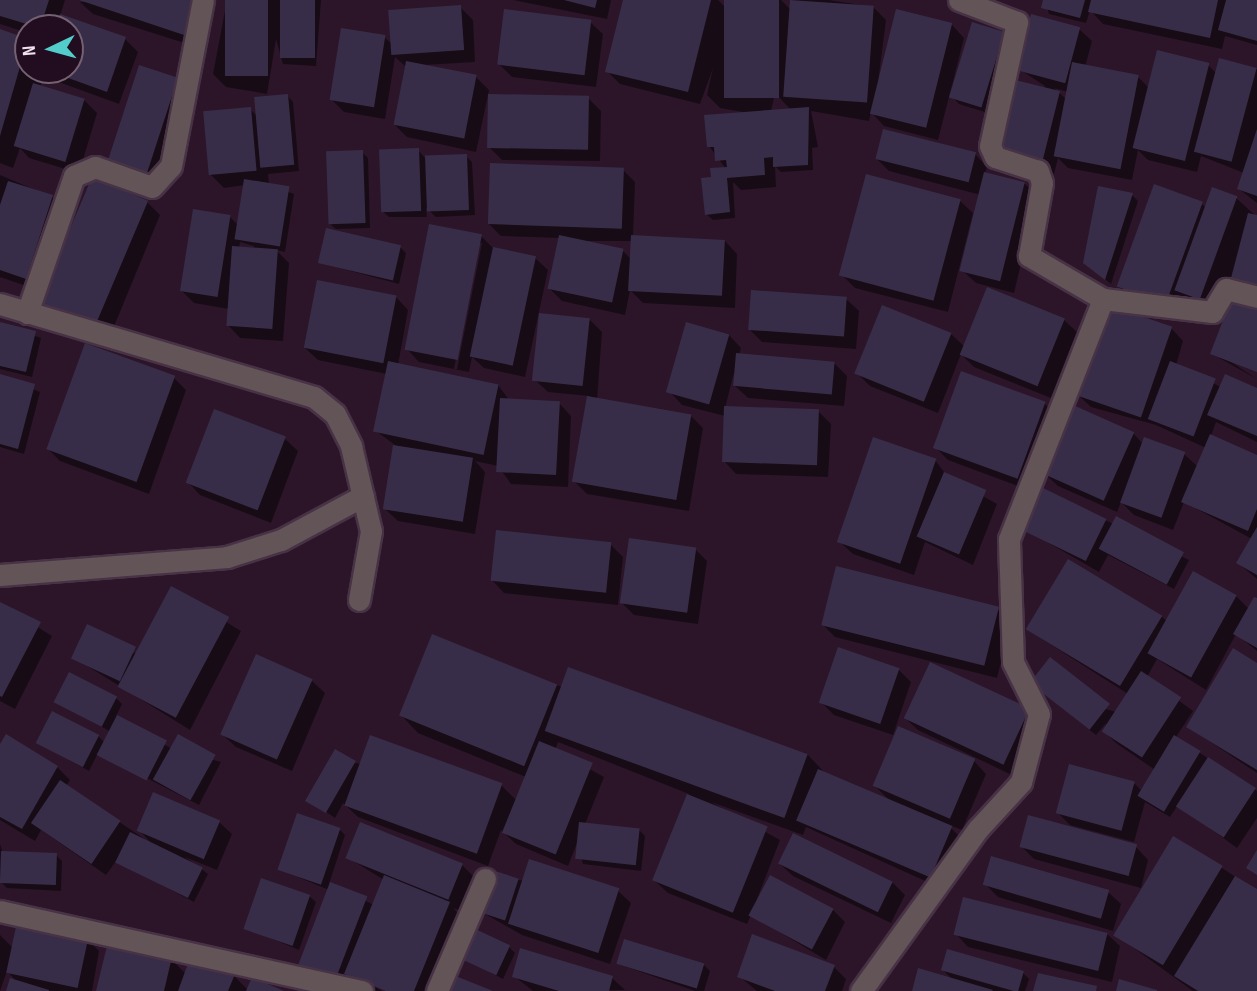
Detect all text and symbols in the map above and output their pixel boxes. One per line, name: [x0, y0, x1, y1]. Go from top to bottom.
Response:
north arrow: [14, 14, 84, 84]
text: N: [18, 45, 41, 57]

